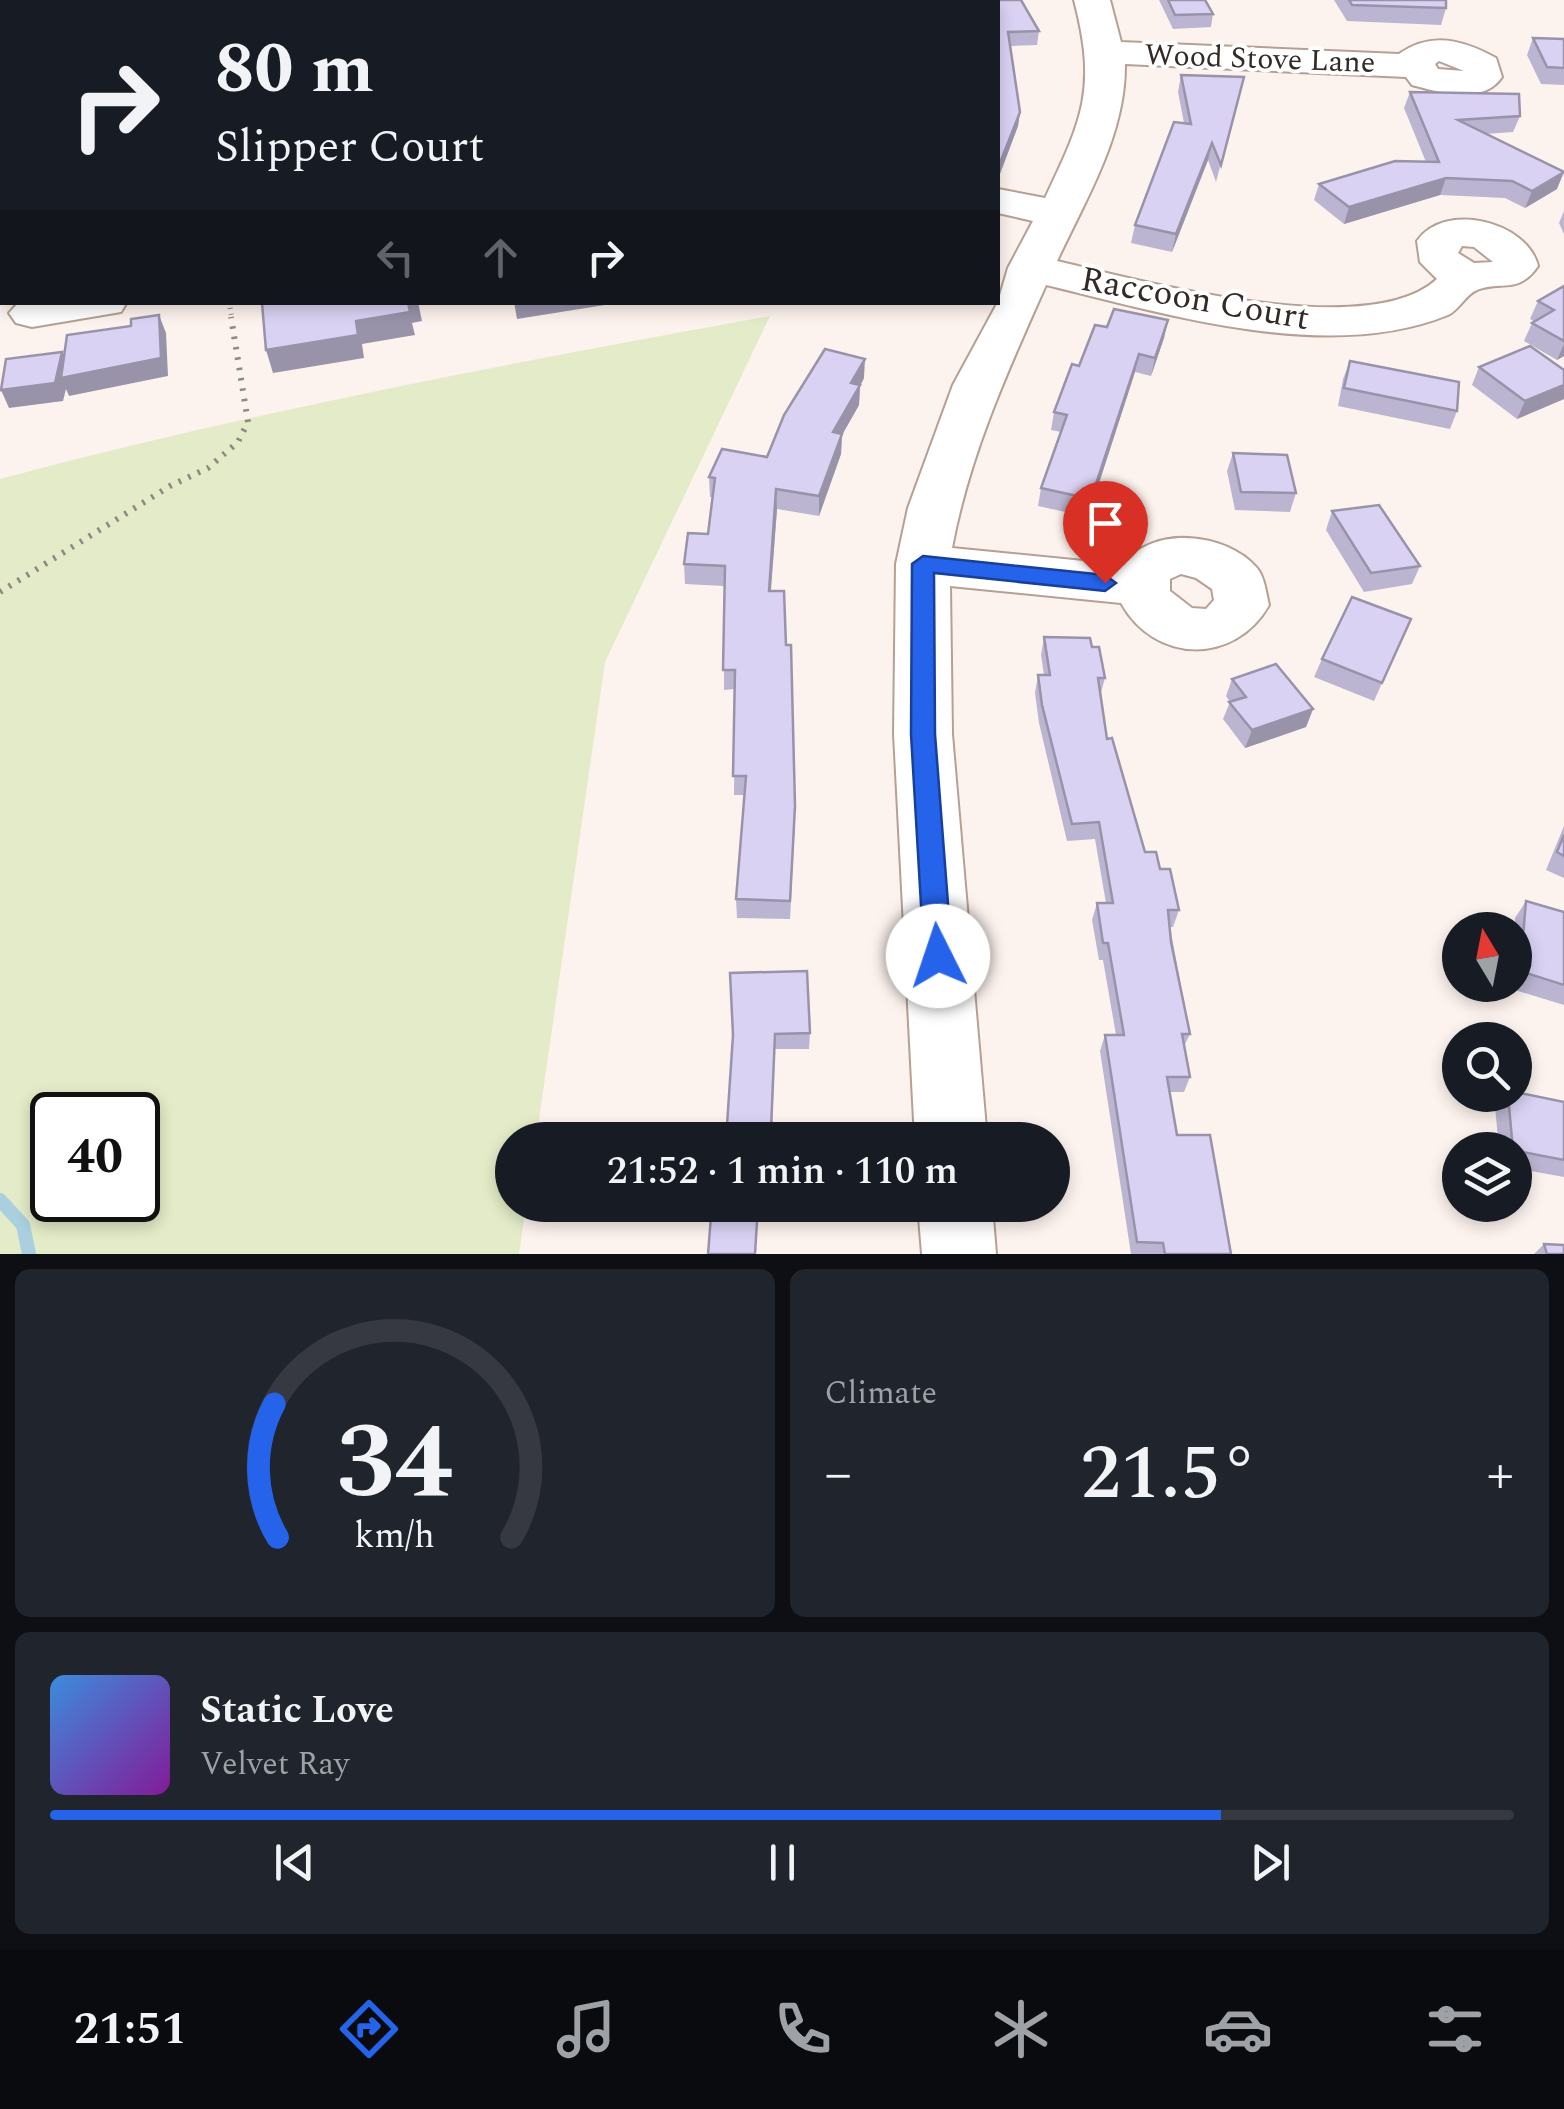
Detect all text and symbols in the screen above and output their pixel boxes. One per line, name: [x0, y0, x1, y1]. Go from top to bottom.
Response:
text: 80 m: [215, 17, 374, 123]
street label: Wood Stove Lane: [1144, 32, 1376, 86]
icon: right: [50, 40, 180, 170]
text: Slipper Court: [215, 113, 484, 182]
icon: left: [368, 230, 423, 285]
icon: ahead: [473, 230, 528, 285]
icon: right: [578, 230, 633, 285]
street label: Raccoon Court: [1076, 253, 1314, 345]
pin: [1063, 481, 1148, 584]
icon: arrive: [1078, 496, 1133, 551]
position arrow: [886, 904, 990, 1008]
north arrow: [1442, 912, 1532, 1002]
map controls: [1442, 912, 1532, 1222]
button: search: [1442, 1022, 1532, 1112]
speed limit sign: 40: [30, 1092, 160, 1222]
button: layers: [1442, 1132, 1532, 1222]
text: 21:52 · 1 min · 110 m: [607, 1143, 958, 1201]
text: Climate: [825, 1369, 937, 1418]
text: 34: [336, 1385, 453, 1543]
text: 21.5°: [1080, 1418, 1258, 1532]
text: −: [825, 1433, 852, 1516]
text: +: [1486, 1433, 1514, 1516]
text: km/h: [355, 1509, 435, 1564]
text: Static Love: [200, 1682, 394, 1740]
text: Velvet Ray: [200, 1740, 349, 1789]
icon: previous: [267, 1835, 322, 1890]
icon: pause: [755, 1835, 810, 1890]
icon: next: [1243, 1835, 1298, 1890]
icon: directions: [334, 1994, 404, 2064]
icon: music: [551, 1994, 621, 2064]
icon: phone: [768, 1994, 838, 2064]
icon: climate: [986, 1994, 1056, 2064]
icon: car: [1203, 1994, 1273, 2064]
icon: filters: [1420, 1994, 1490, 2064]
text: 21:51: [74, 1995, 187, 2064]

